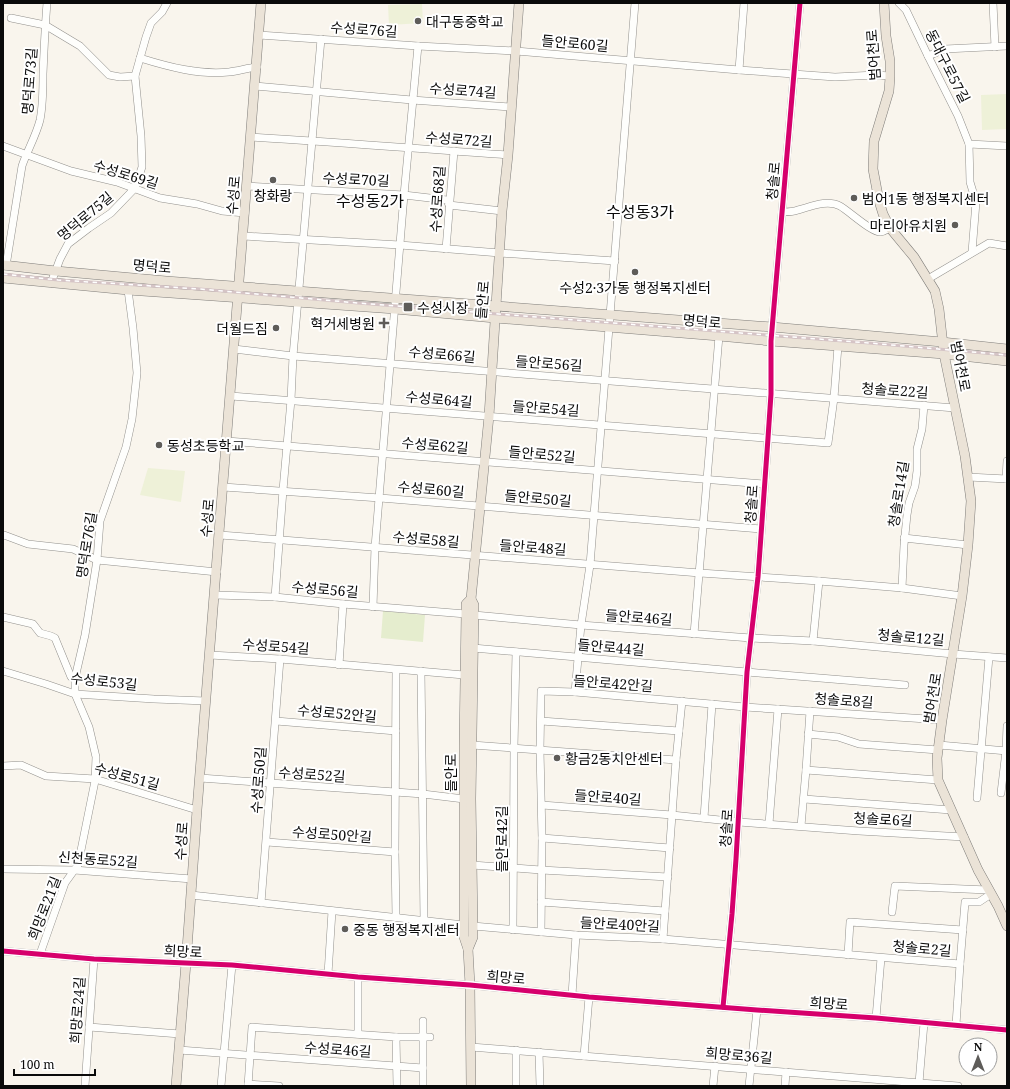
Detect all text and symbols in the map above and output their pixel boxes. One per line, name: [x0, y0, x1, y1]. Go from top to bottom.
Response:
place label: 대구동중학교: [426, 12, 503, 31]
marker: 대구동중학교: [413, 16, 423, 26]
street label: 수성로76길: [330, 17, 398, 41]
street label: 동대구로57길: [921, 26, 975, 106]
street label: 범어천로: [862, 29, 884, 81]
street label: 들안로60길: [541, 31, 609, 55]
street label: 명덕로73길: [17, 47, 41, 115]
street label: 수성로74길: [429, 78, 497, 102]
street label: 수성로72길: [425, 127, 493, 151]
street label: 수성로69길: [91, 155, 161, 193]
street label: 청솔로: [762, 161, 784, 201]
street label: 수성로68길: [425, 165, 449, 233]
street label: 수성로70길: [322, 168, 390, 190]
street label: 수성로: [222, 175, 244, 215]
marker: 창화랑: [268, 175, 278, 185]
place label: 창화랑: [254, 186, 292, 205]
street label: 명덕로75길: [53, 187, 117, 245]
place label: 범어1동 행정복지센터: [862, 189, 989, 208]
district label: 수성동2가: [336, 190, 404, 212]
marker: 범어1동 행정복지센터: [849, 193, 859, 203]
district label: 수성동3가: [606, 201, 674, 223]
place label: 마리아유치원: [870, 216, 947, 235]
marker: 마리아유치원: [950, 220, 960, 230]
street label: 명덕로: [132, 255, 172, 277]
marker: 수성2·3가동 행정복지센터: [630, 267, 640, 277]
place label: 수성2·3가동 행정복지센터: [559, 278, 711, 297]
street label: 들안로: [471, 280, 493, 320]
place label: 수성시장: [417, 298, 469, 317]
marker: 수성시장: [402, 301, 414, 313]
street label: 명덕로: [682, 310, 722, 332]
place label: 혁거세병원: [311, 314, 375, 333]
marker: 혁거세병원: [378, 317, 390, 329]
place label: 더월드짐: [216, 319, 268, 338]
marker: 더월드짐: [271, 323, 281, 333]
street label: 범어천로: [947, 339, 975, 393]
street label: 수성로66길: [408, 342, 476, 366]
street label: 들안로56길: [515, 351, 583, 375]
street label: 청솔로22길: [861, 378, 929, 402]
street label: 수성로64길: [405, 387, 473, 411]
street label: 들안로54길: [512, 396, 580, 420]
street label: 수성로62길: [401, 433, 469, 457]
place label: 동성초등학교: [167, 436, 244, 455]
marker: 동성초등학교: [154, 440, 164, 450]
street label: 들안로52길: [508, 442, 576, 466]
street label: 청솔로14길: [883, 459, 913, 529]
street label: 수성로60길: [397, 477, 465, 501]
street label: 청솔로: [740, 484, 762, 524]
street label: 들안로50길: [504, 486, 572, 510]
street label: 수성로: [196, 498, 218, 538]
street label: 명덕로76길: [71, 510, 101, 580]
street label: 수성로58길: [392, 527, 460, 551]
street label: 들안로48길: [499, 535, 567, 559]
street label: 수성로56길: [291, 577, 359, 601]
street label: 들안로46길: [605, 605, 673, 629]
street label: 청솔로12길: [877, 625, 945, 649]
street label: 수성로54길: [242, 634, 310, 658]
street label: 들안로44길: [577, 635, 645, 659]
street label: 수성로53길: [70, 668, 138, 694]
street label: 들안로42안길: [572, 671, 654, 695]
street label: 범어천로: [919, 671, 945, 725]
street label: 청솔로8길: [814, 688, 874, 712]
street label: 수성로52안길: [296, 700, 378, 726]
street label: 수성로50길: [246, 746, 270, 814]
place label: 황금2동치안센터: [565, 749, 663, 768]
marker: 황금2동치안센터: [552, 753, 562, 763]
street label: 들안로: [441, 754, 460, 792]
street label: 수성로51길: [92, 758, 162, 794]
street label: 수성로52길: [278, 762, 346, 786]
street label: 들안로40길: [574, 785, 642, 809]
street label: 들안로42길: [492, 805, 511, 873]
street label: 청솔로: [715, 808, 737, 848]
street label: 청솔로6길: [853, 808, 913, 830]
street label: 수성로: [170, 821, 192, 861]
street label: 수성로50안길: [291, 822, 373, 846]
street label: 신천동로52길: [57, 847, 139, 871]
street label: 희망로21길: [23, 873, 65, 943]
street label: 들안로40안길: [580, 912, 660, 936]
place label: 중동 행정복지센터: [353, 920, 460, 939]
marker: 중동 행정복지센터: [340, 924, 350, 934]
street label: 청솔로2길: [892, 936, 952, 960]
street label: 희망로: [163, 941, 203, 962]
street label: 희망로: [486, 966, 526, 988]
street label: 희망로24길: [65, 976, 89, 1044]
street label: 희망로: [809, 992, 849, 1014]
street label: 수성로46길: [304, 1037, 372, 1061]
north arrow: [958, 1037, 998, 1077]
text: N: [974, 1039, 983, 1054]
street label: 희망로36길: [705, 1043, 773, 1067]
scale bar: [14, 1051, 95, 1077]
text: 100 m: [20, 1056, 55, 1073]

